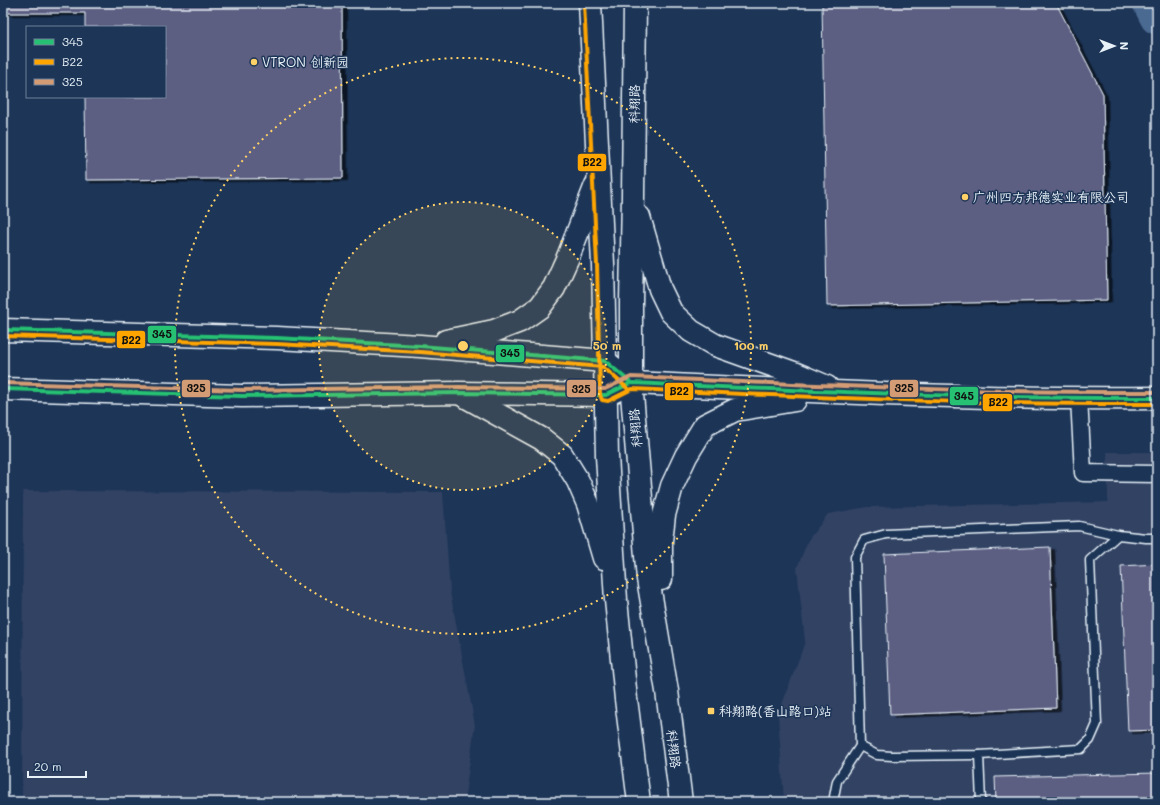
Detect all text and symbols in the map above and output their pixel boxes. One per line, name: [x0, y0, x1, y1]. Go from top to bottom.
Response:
legend: [26, 26, 166, 98]
north arrow: [1094, 26, 1134, 66]
text: 345: [62, 33, 83, 49]
text: N: [1117, 42, 1132, 50]
text: B22: [62, 53, 83, 69]
place label: VTRON 创新园: [262, 53, 349, 70]
marker: VTRON 创新园: [249, 57, 259, 67]
text: 325: [62, 73, 83, 89]
street label: 科翔路: [625, 84, 642, 124]
line badge: B22: [577, 153, 607, 172]
text: B22: [582, 154, 602, 169]
place label: 广州四方邦德实业有限公司: [973, 188, 1129, 205]
marker: 广州四方邦德实业有限公司: [960, 192, 970, 202]
line badge: 345: [147, 325, 177, 344]
text: 345: [152, 326, 173, 341]
line badge: B22: [116, 330, 146, 349]
text: B22: [121, 332, 141, 347]
text: 50 m: [593, 337, 621, 353]
text: 100 m: [734, 337, 768, 353]
centre of rings: [456, 339, 470, 353]
line badge: 345: [495, 344, 525, 363]
text: 345: [500, 345, 521, 360]
line badge: 325: [181, 379, 211, 398]
line badge: 325: [566, 379, 597, 398]
line badge: 325: [889, 379, 919, 398]
text: 325: [186, 380, 206, 395]
text: 325: [894, 380, 914, 395]
text: 325: [571, 381, 591, 396]
line badge: B22: [664, 382, 694, 401]
text: B22: [669, 383, 689, 398]
line badge: 345: [949, 386, 979, 406]
text: 345: [954, 388, 975, 403]
line badge: B22: [982, 393, 1013, 412]
text: B22: [988, 394, 1008, 409]
street label: 科翔路: [624, 408, 645, 448]
place label: 科翔路(香山路口)站: [719, 702, 832, 719]
marker: 科翔路(香山路口)站: [706, 706, 716, 716]
street label: 科翔路: [664, 729, 685, 769]
scale bar: [28, 753, 86, 779]
text: 20 m: [34, 758, 62, 774]

